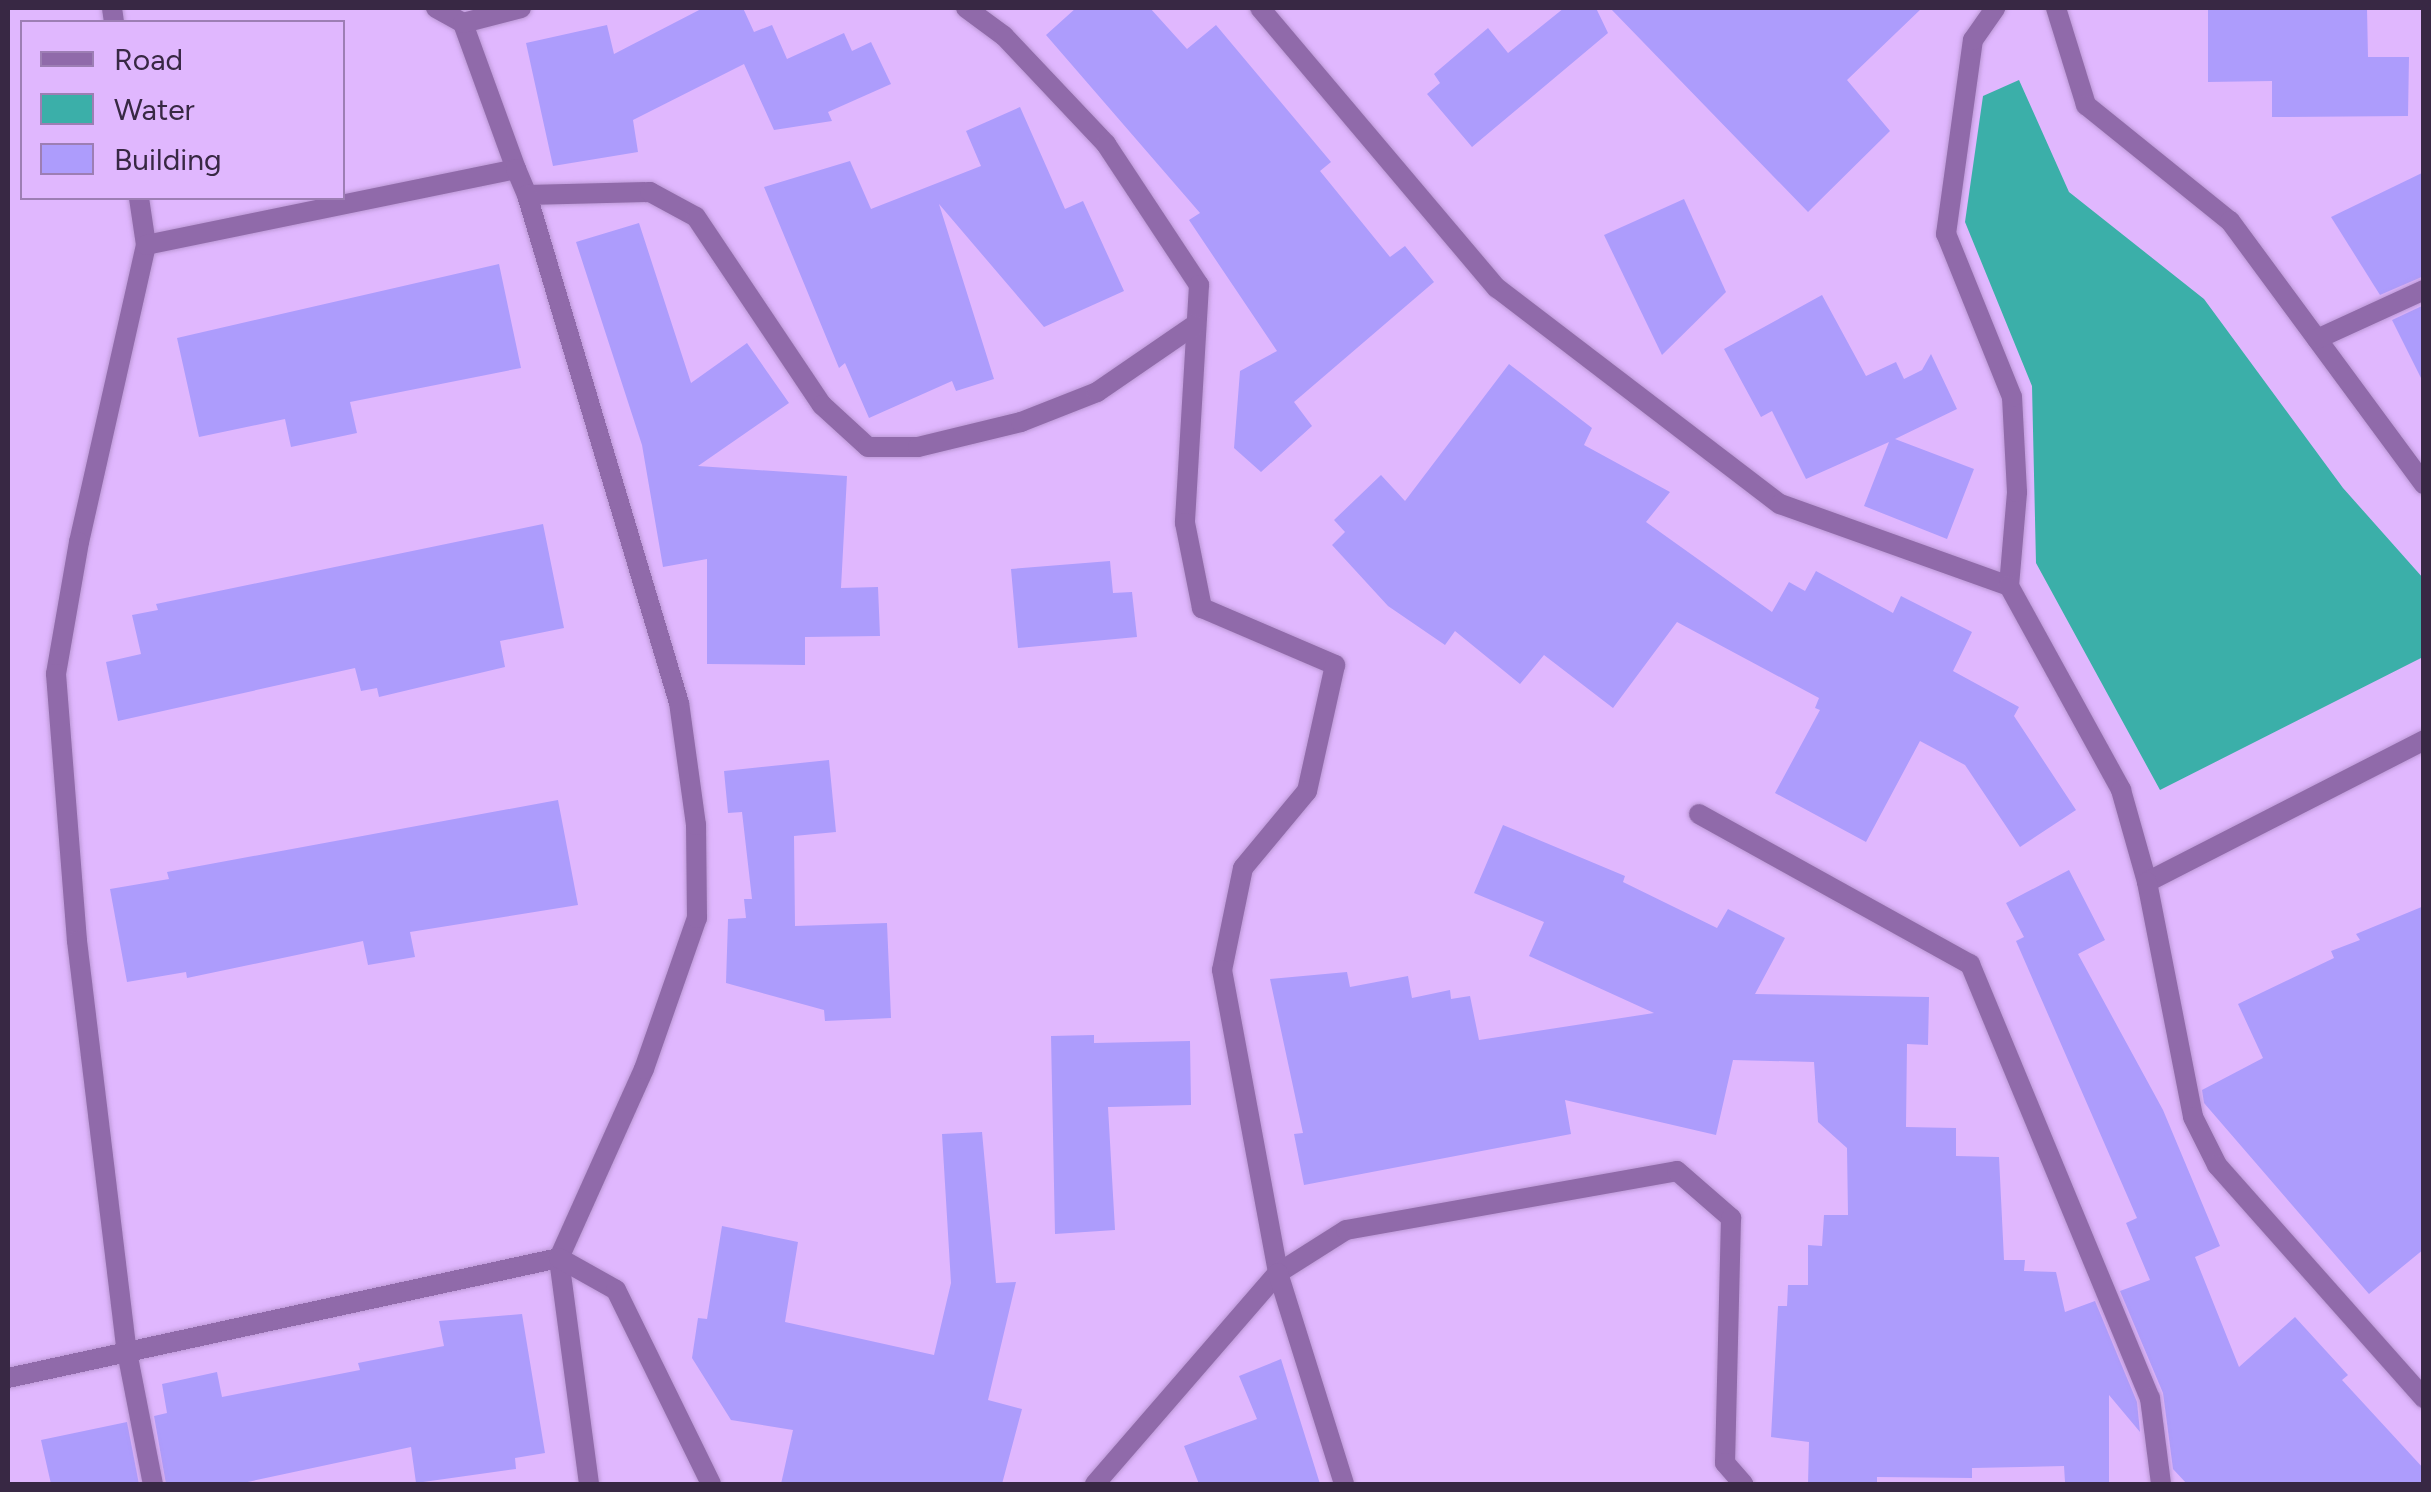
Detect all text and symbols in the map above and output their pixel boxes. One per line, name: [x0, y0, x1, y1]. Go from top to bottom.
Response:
legend: [20, 20, 345, 200]
text: Road: [114, 41, 183, 78]
text: Water: [114, 91, 195, 128]
text: Building: [114, 141, 222, 178]

